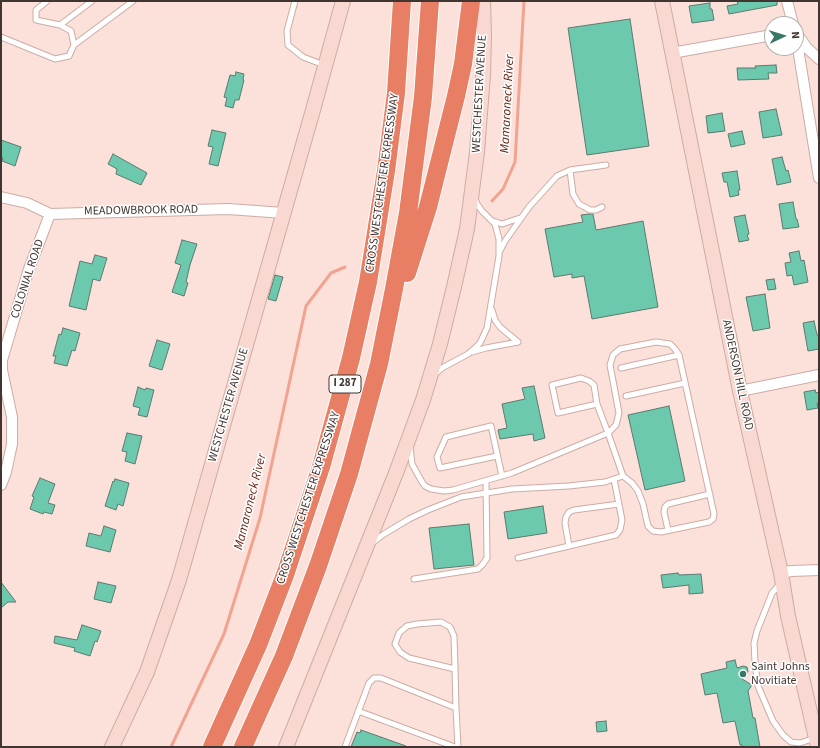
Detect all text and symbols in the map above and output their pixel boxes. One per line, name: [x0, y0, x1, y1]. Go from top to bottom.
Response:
north arrow: [764, 16, 804, 56]
text: N: [788, 31, 803, 39]
street label: WESTCHESTER AVENUE: [470, 35, 490, 153]
water label: Mamaroneck River: [498, 54, 518, 154]
street label: CROSS WESTCHESTER EXPRESSWAY: [363, 93, 403, 273]
street label: MEADOWBROOK ROAD: [84, 203, 198, 219]
street label: COLONIAL ROAD: [8, 238, 48, 320]
street label: ANDERSON HILL ROAD: [718, 318, 756, 432]
street label: WESTCHESTER AVENUE: [206, 346, 252, 464]
road number: I 287: [329, 375, 361, 393]
street label: CROSS WESTCHESTER EXPRESSWAY: [274, 410, 344, 586]
water label: Mamaroneck River: [231, 452, 271, 552]
place label: Saint Johns Novitiate: [751, 660, 810, 688]
marker: Saint Johns Novitiate: [738, 669, 748, 679]

